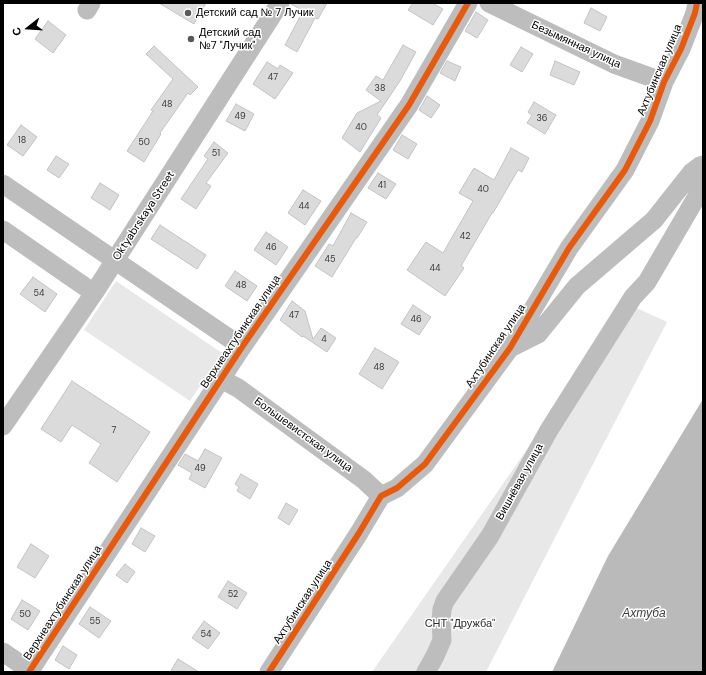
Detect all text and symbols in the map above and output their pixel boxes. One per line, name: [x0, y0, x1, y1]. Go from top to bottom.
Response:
place label: Детский сад № 7 Лучик: [196, 6, 314, 20]
north arrow: [8, 8, 48, 48]
marker: Детский сад № 7 Лучик: [183, 8, 193, 18]
street label: Безымянная улица: [529, 19, 623, 71]
street label: Ахтубинская улица: [635, 22, 685, 118]
text: С: [9, 26, 24, 37]
place label: Детский сад №7 "Лучик": [199, 26, 261, 52]
marker: Детский сад №7 "Лучик": [186, 34, 196, 44]
house number: 47: [268, 73, 278, 83]
house number: 38: [375, 84, 385, 94]
house number: 48: [162, 100, 172, 110]
house number: 49: [234, 112, 246, 122]
house number: 36: [537, 114, 547, 124]
house number: 40: [355, 123, 367, 133]
house number: 18: [18, 136, 26, 146]
house number: 50: [138, 138, 150, 148]
house number: 51: [212, 149, 220, 159]
street label: Oktyabrskaya Street: [110, 169, 178, 263]
house number: 41: [378, 181, 386, 191]
house number: 40: [477, 185, 489, 195]
house number: 44: [299, 202, 309, 212]
house number: 42: [460, 232, 470, 242]
house number: 46: [265, 243, 277, 253]
house number: 45: [325, 255, 335, 265]
house number: 44: [430, 264, 440, 274]
street label: Верхнеахтубинская улица: [198, 273, 284, 391]
house number: 48: [236, 281, 246, 291]
house number: 54: [34, 289, 44, 299]
street label: Ахтубинская улица: [463, 302, 529, 390]
house number: 47: [289, 311, 299, 321]
house number: 46: [410, 315, 422, 325]
house number: 4: [321, 335, 327, 345]
house number: 48: [374, 363, 384, 373]
street label: Большевистская улица: [251, 395, 355, 475]
house number: 7: [112, 426, 116, 436]
street label: Вишнёвая улица: [494, 441, 546, 523]
house number: 49: [194, 464, 206, 474]
street label: Верхнеахтубинская улица: [21, 543, 105, 663]
street label: Ахтубинская улица: [271, 557, 335, 647]
house number: 52: [228, 590, 238, 600]
water label: Ахтуба: [622, 607, 666, 621]
house number: 50: [19, 610, 31, 620]
house number: 55: [90, 617, 100, 627]
park label: СНТ "Дружба": [425, 617, 495, 631]
house number: 54: [201, 630, 211, 640]

